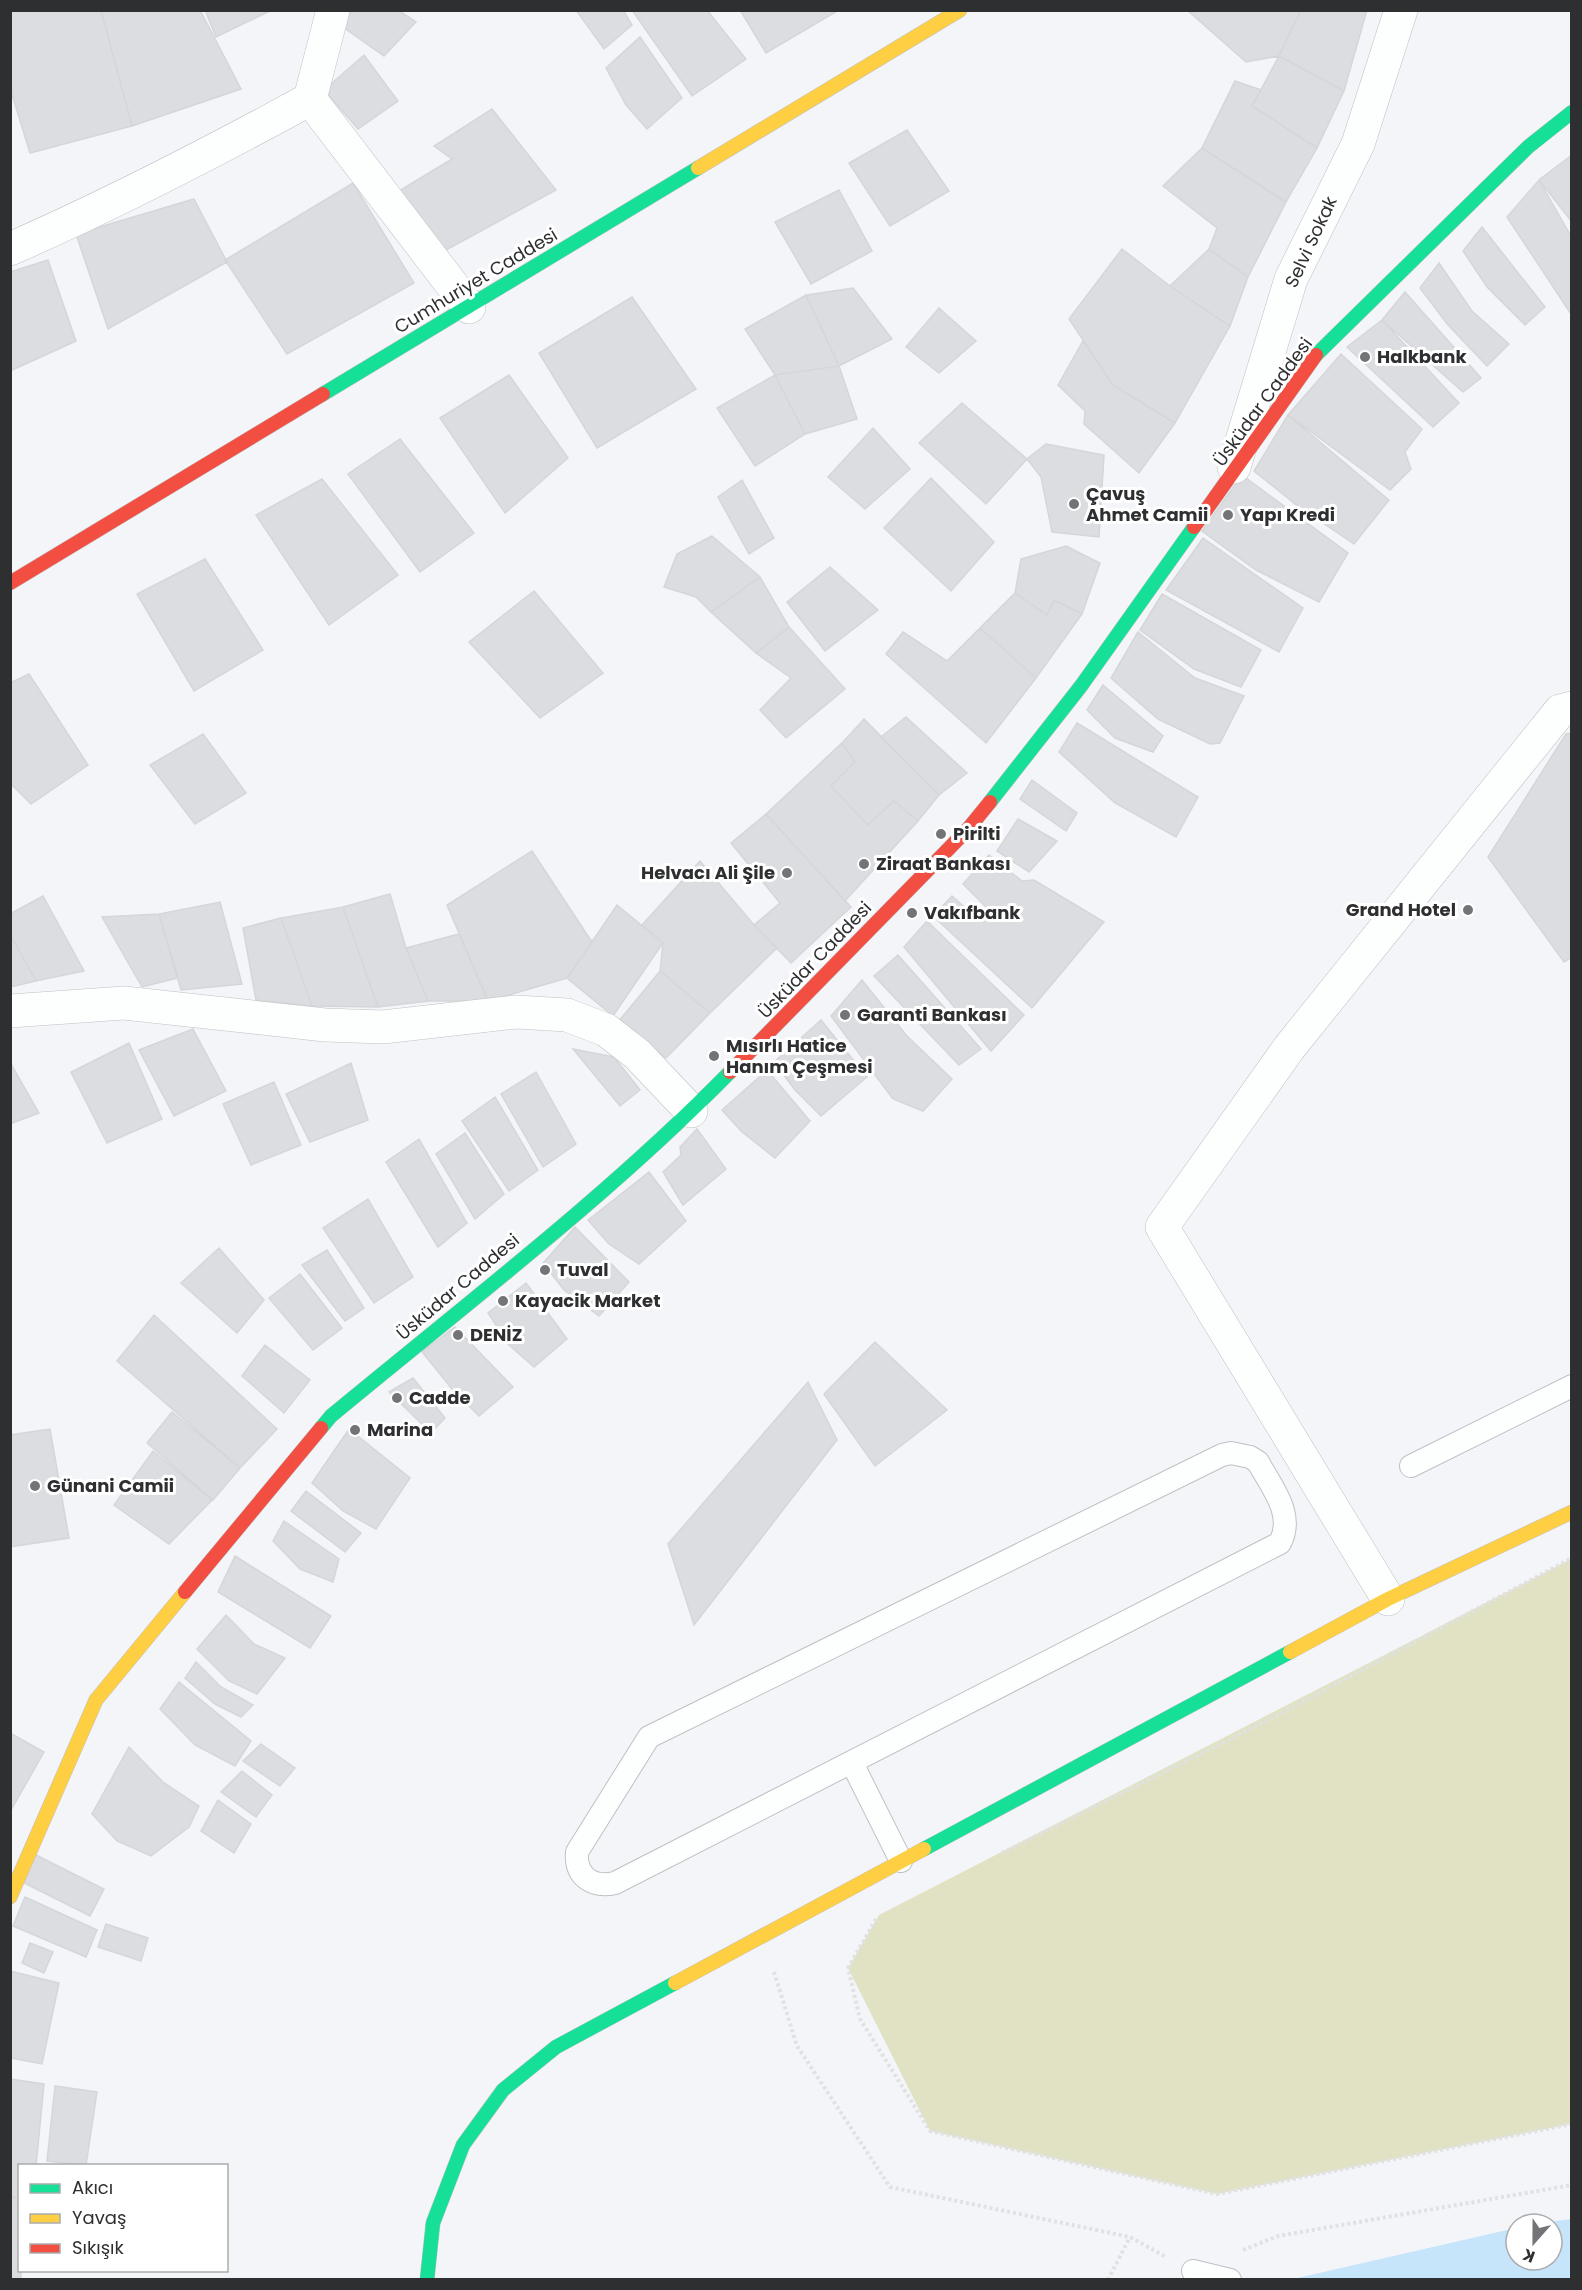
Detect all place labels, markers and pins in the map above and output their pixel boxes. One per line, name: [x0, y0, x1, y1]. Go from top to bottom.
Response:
place label: Halkbank: [1377, 344, 1467, 369]
marker: Halkbank: [1358, 350, 1372, 364]
place label: Çavuş Ahmet Camii: [1086, 481, 1208, 527]
marker: Çavuş Ahmet Camii: [1067, 497, 1081, 511]
place label: Yapı Kredi: [1240, 502, 1335, 527]
marker: Yapı Kredi: [1221, 508, 1235, 522]
place label: Pirilti: [953, 821, 1000, 846]
marker: Pirilti: [934, 827, 948, 841]
place label: Ziraat Bankası: [876, 851, 1011, 876]
marker: Ziraat Bankası: [857, 857, 871, 871]
place label: Helvacı Ali Şile: [641, 860, 775, 885]
marker: Helvacı Ali Şile: [780, 866, 794, 880]
place label: Grand Hotel: [1346, 897, 1456, 922]
place label: Vakıfbank: [924, 900, 1021, 925]
marker: Grand Hotel: [1461, 903, 1475, 917]
marker: Vakıfbank: [905, 906, 919, 920]
place label: Garanti Bankası: [857, 1002, 1007, 1027]
marker: Garanti Bankası: [838, 1008, 852, 1022]
place label: Mısırlı Hatice Hanım Çeşmesi: [726, 1033, 873, 1079]
marker: Mısırlı Hatice Hanım Çeşmesi: [707, 1049, 721, 1063]
place label: Tuval: [557, 1257, 609, 1282]
marker: Tuval: [538, 1263, 552, 1277]
place label: Kayacik Market: [515, 1288, 660, 1313]
marker: Kayacik Market: [496, 1294, 510, 1308]
place label: DENİZ: [470, 1322, 522, 1347]
marker: DENİZ: [451, 1328, 465, 1342]
place label: Cadde: [409, 1385, 470, 1410]
marker: Cadde: [390, 1391, 404, 1405]
place label: Marina: [367, 1417, 433, 1442]
marker: Marina: [348, 1423, 362, 1437]
place label: Günani Camii: [47, 1473, 174, 1498]
marker: Günani Camii: [28, 1479, 42, 1493]

